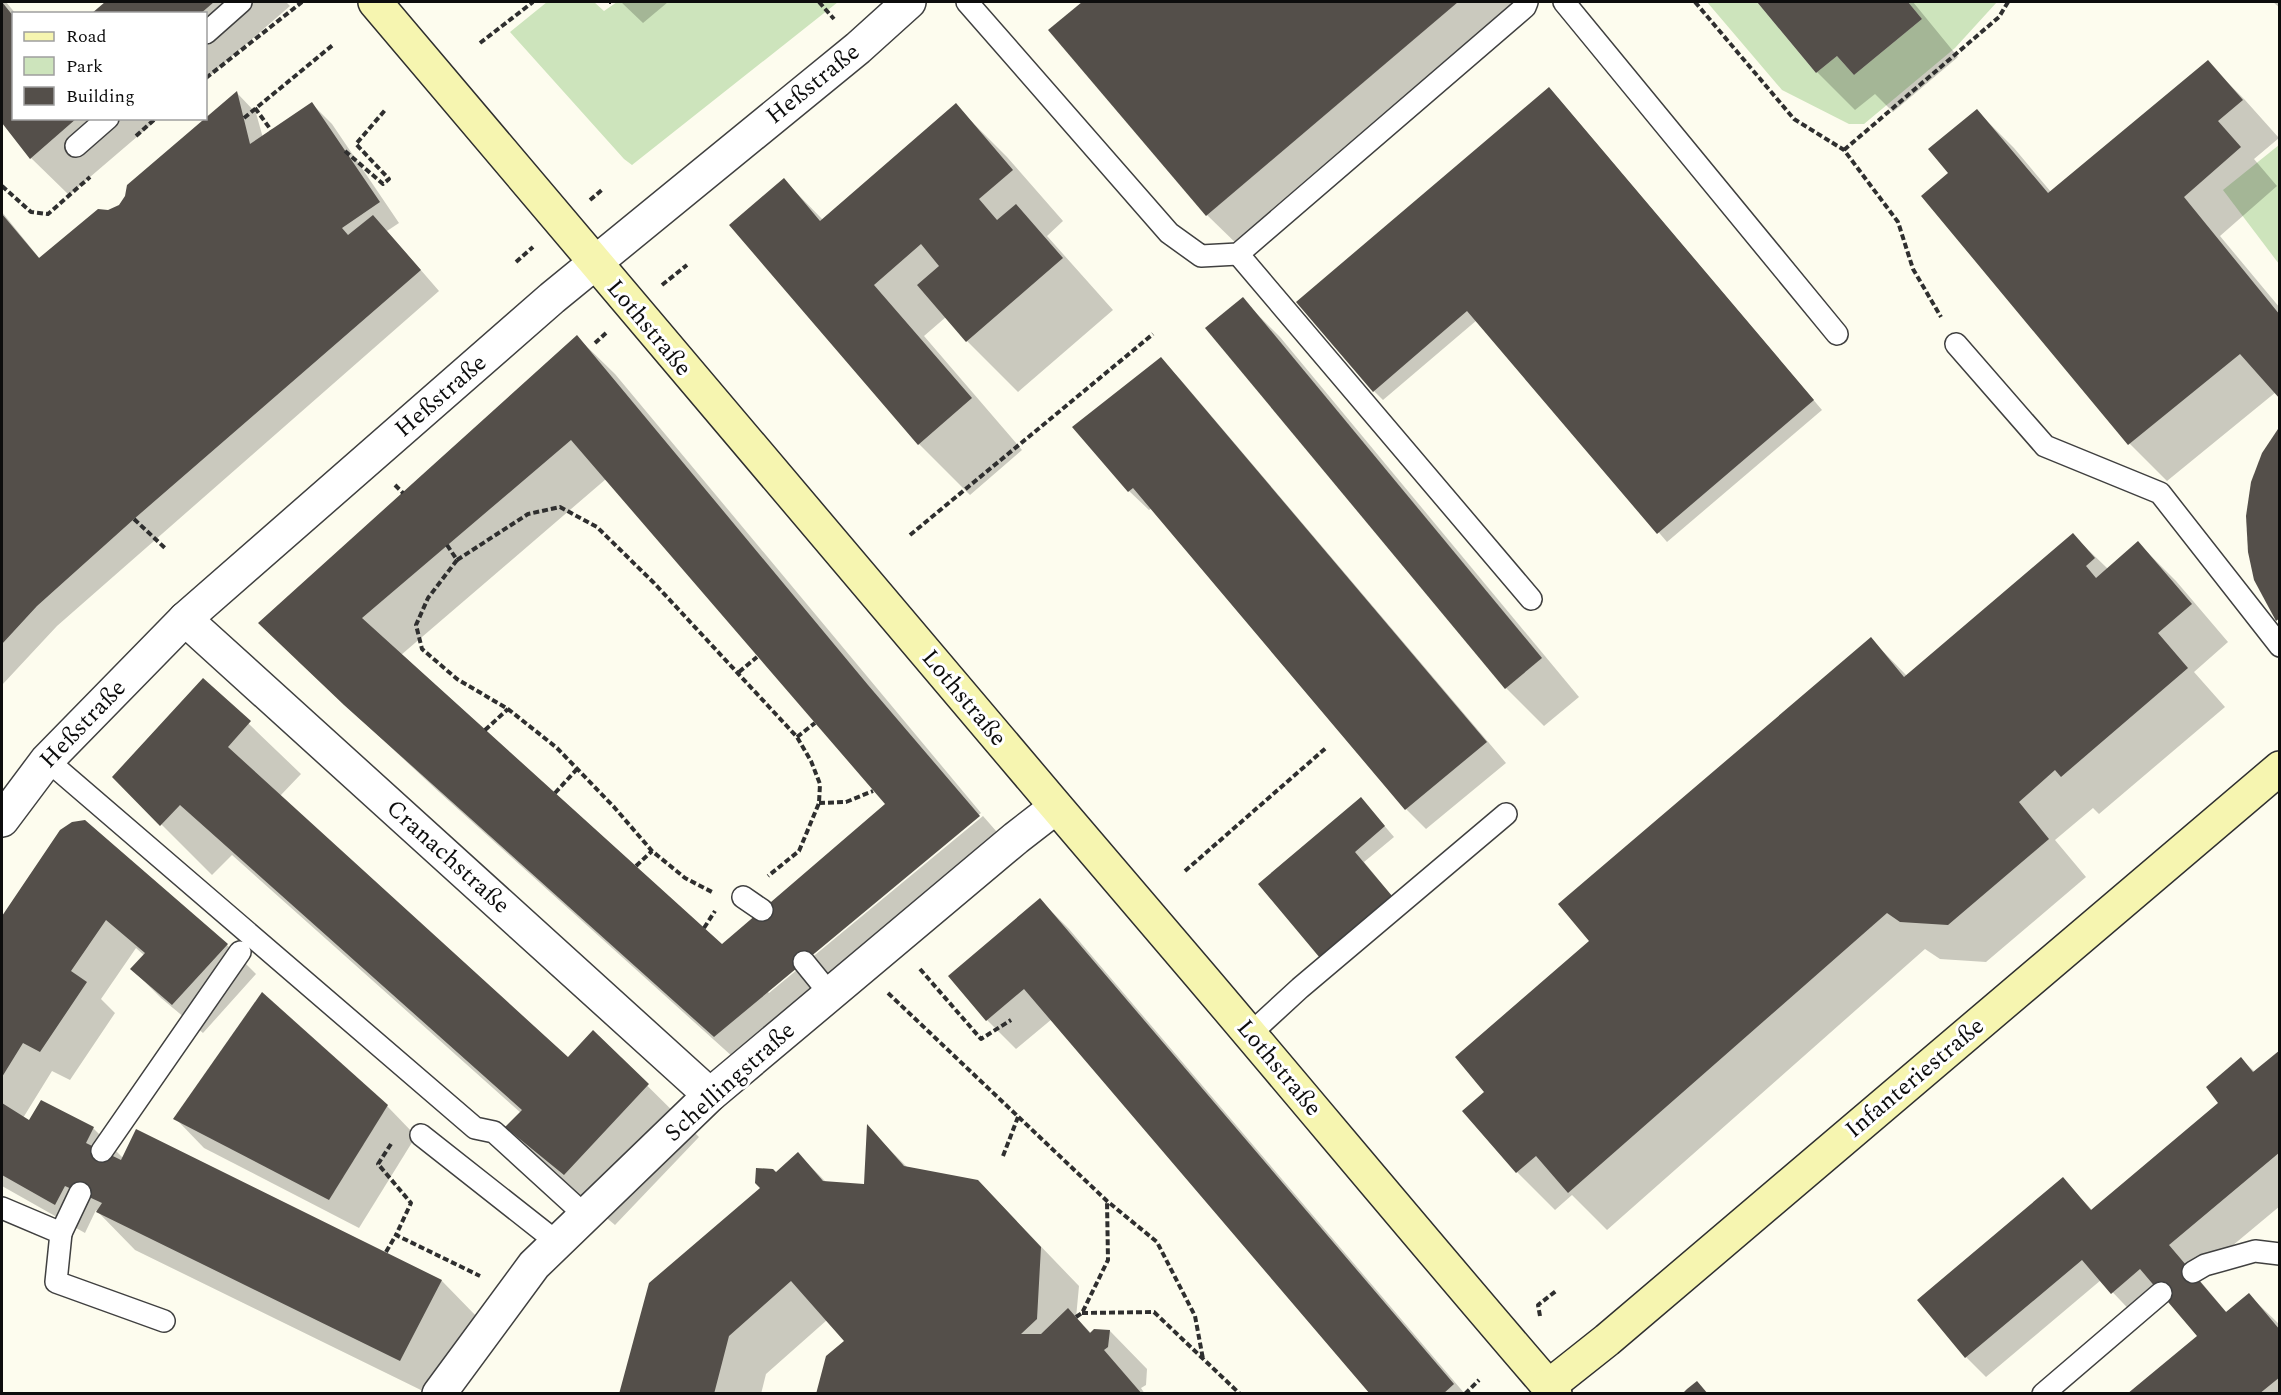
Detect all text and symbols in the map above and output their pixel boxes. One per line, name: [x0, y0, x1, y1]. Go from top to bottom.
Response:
legend: [12, 12, 207, 120]
text: Road: [66, 23, 107, 50]
street label: Heßstraße: [758, 35, 868, 133]
text: Park: [66, 53, 103, 80]
text: Building: [66, 83, 135, 110]
street label: Lothstraße: [598, 272, 700, 384]
street label: Heßstraße: [387, 346, 495, 446]
street label: Lothstraße: [913, 642, 1015, 754]
street label: Heßstraße: [31, 671, 135, 777]
street label: Cranachstraße: [378, 791, 518, 923]
street label: Infanteriestraße: [1837, 1009, 1993, 1147]
street label: Lothstraße: [1228, 1012, 1330, 1124]
street label: Schellingstraße: [657, 1013, 803, 1151]

